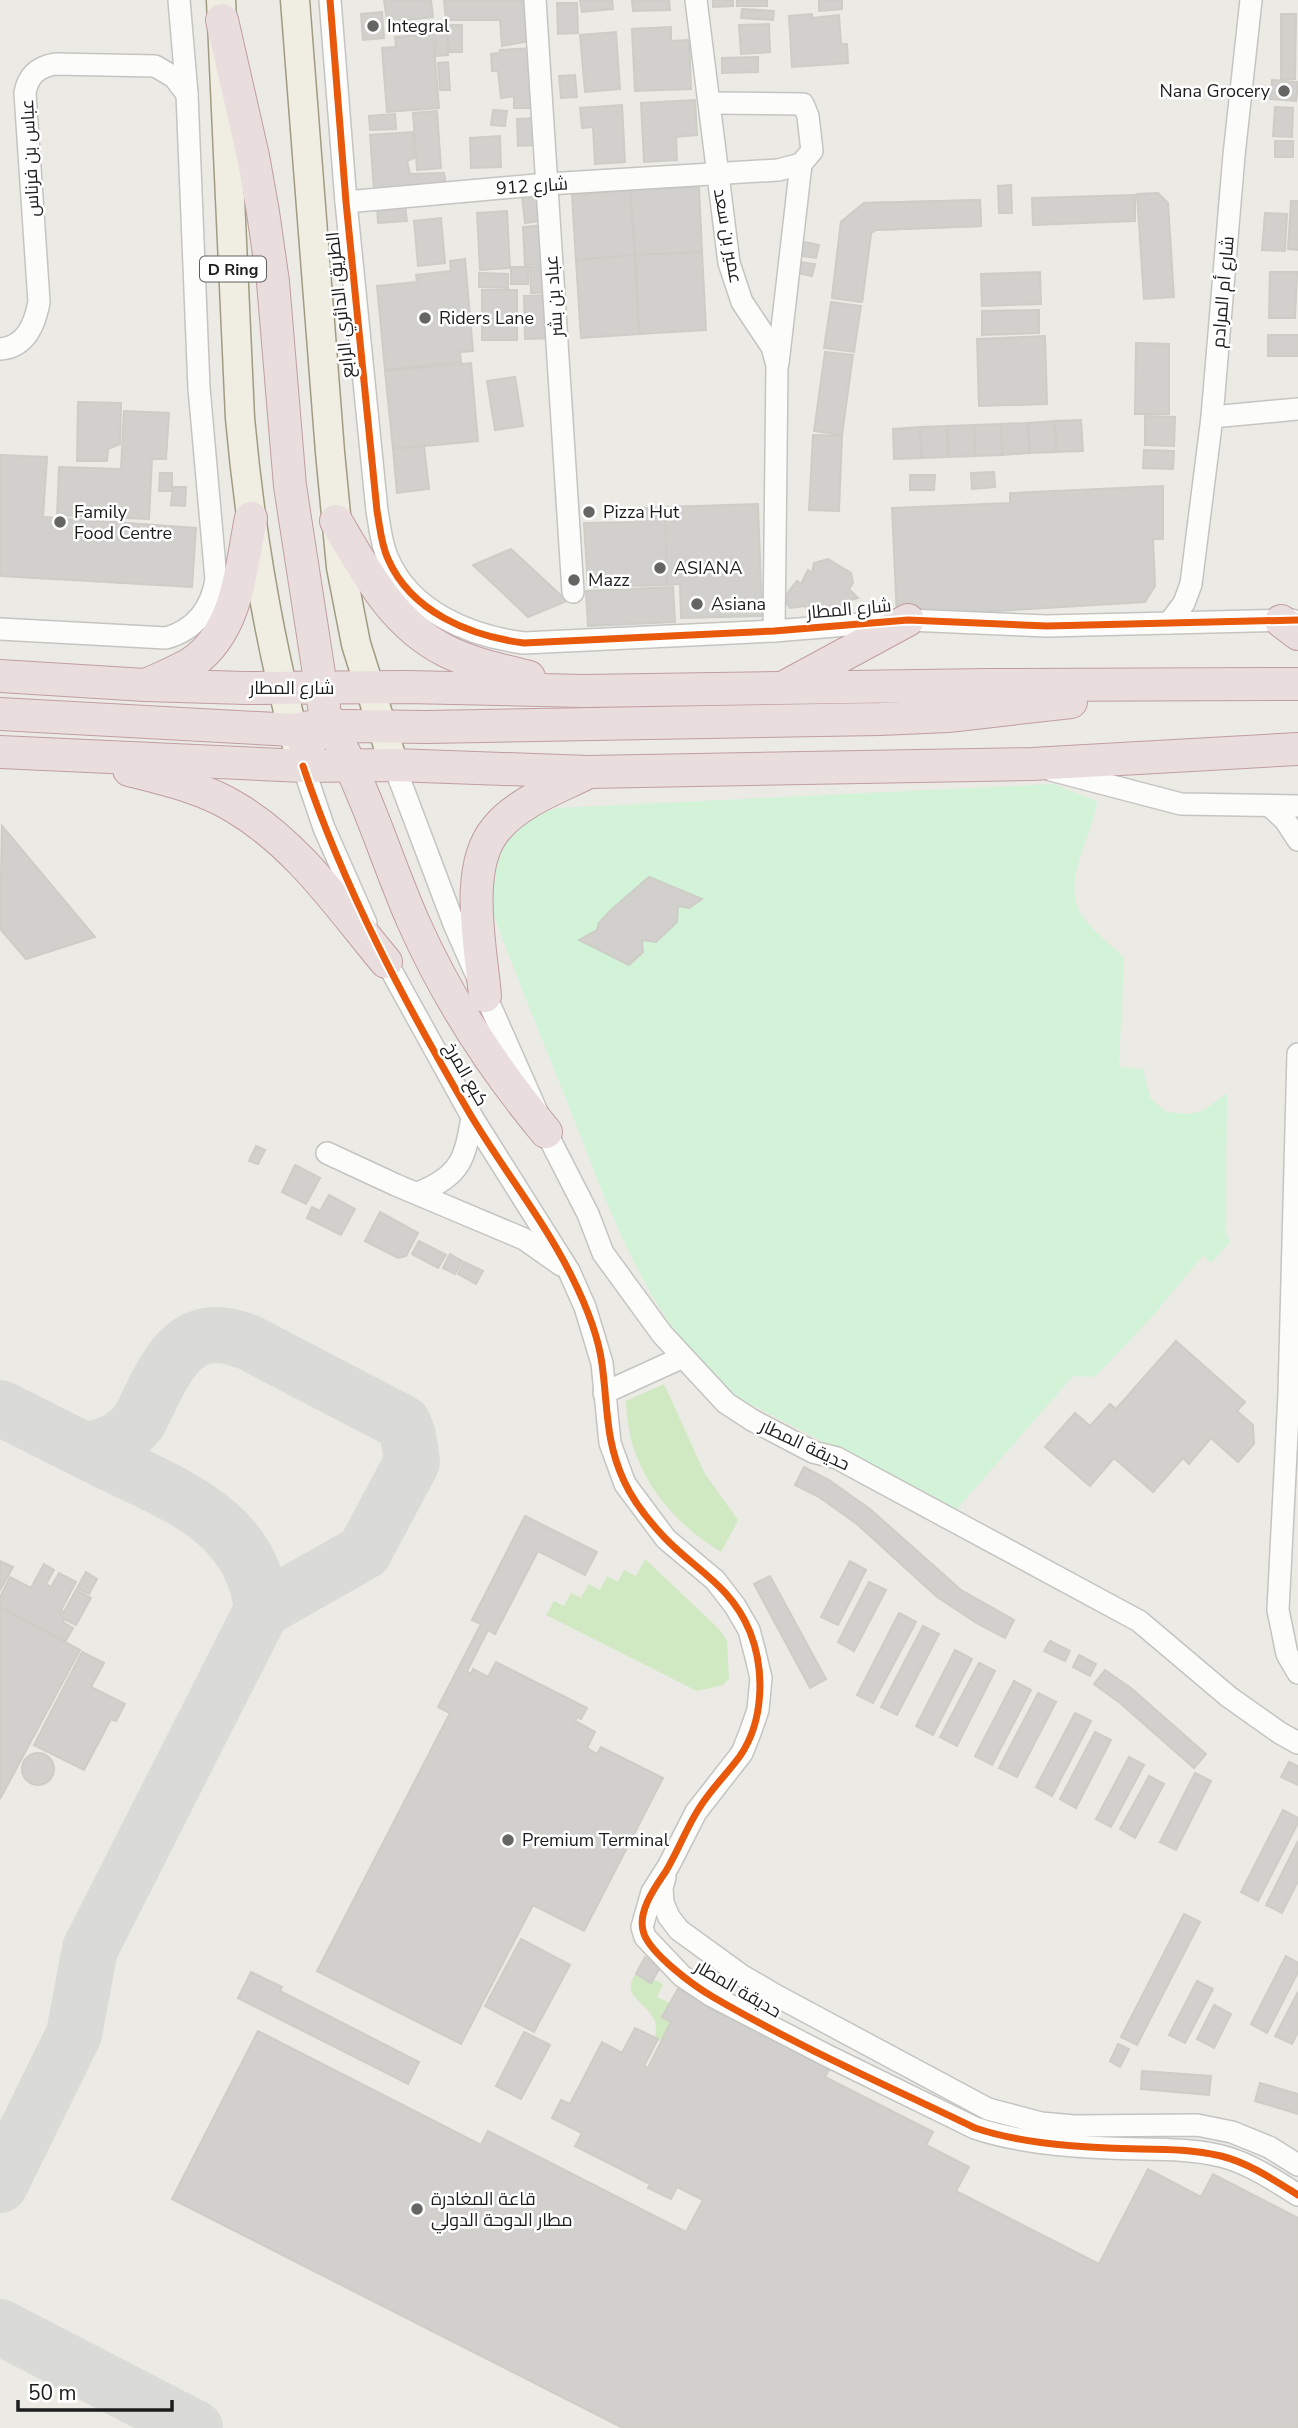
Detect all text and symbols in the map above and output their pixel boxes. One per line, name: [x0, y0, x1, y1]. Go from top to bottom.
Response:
place label: Integral: [387, 14, 450, 38]
marker: Integral: [365, 18, 381, 34]
place label: Nana Grocery: [1159, 79, 1271, 103]
marker: Nana Grocery: [1276, 83, 1292, 99]
street label: عباس بن فرناس: [15, 98, 45, 218]
street label: شارع 912: [495, 172, 569, 200]
street label: عمير بن سعد: [708, 187, 748, 285]
street label: الطريق الدائري الرابع: [320, 230, 362, 379]
street label: شارع أم المرادم: [1206, 235, 1240, 349]
street label: عباد بن بشر: [539, 254, 569, 339]
road number: D Ring: [200, 256, 266, 282]
place label: Riders Lane: [439, 306, 534, 330]
marker: Riders Lane: [417, 310, 433, 326]
place label: Family Food Centre: [74, 500, 172, 545]
place label: Pizza Hut: [603, 500, 680, 524]
marker: Pizza Hut: [581, 504, 597, 520]
marker: Family Food Centre: [52, 514, 68, 530]
place label: ASIANA: [674, 556, 742, 580]
marker: ASIANA: [652, 560, 668, 576]
place label: Mazz: [588, 568, 630, 592]
marker: Mazz: [566, 572, 582, 588]
place label: Asiana: [711, 592, 766, 616]
street label: شارع المطار: [805, 593, 892, 625]
marker: Asiana: [689, 596, 705, 612]
street label: شارع المطار: [249, 676, 334, 700]
street label: كبع المرخ: [438, 1038, 494, 1110]
street label: حديقة المطار: [755, 1413, 854, 1476]
place label: Premium Terminal: [522, 1828, 670, 1852]
marker: Premium Terminal: [500, 1832, 516, 1848]
street label: حديقة المطار: [689, 1954, 786, 2024]
place label: قاعة المغادرة مطار الدوحة الدولي: [431, 2187, 573, 2234]
marker: قاعة المغادرة مطار الدوحة الدولي: [409, 2201, 425, 2217]
scale bar: [18, 2368, 172, 2412]
text: 50 m: [28, 2379, 77, 2407]

